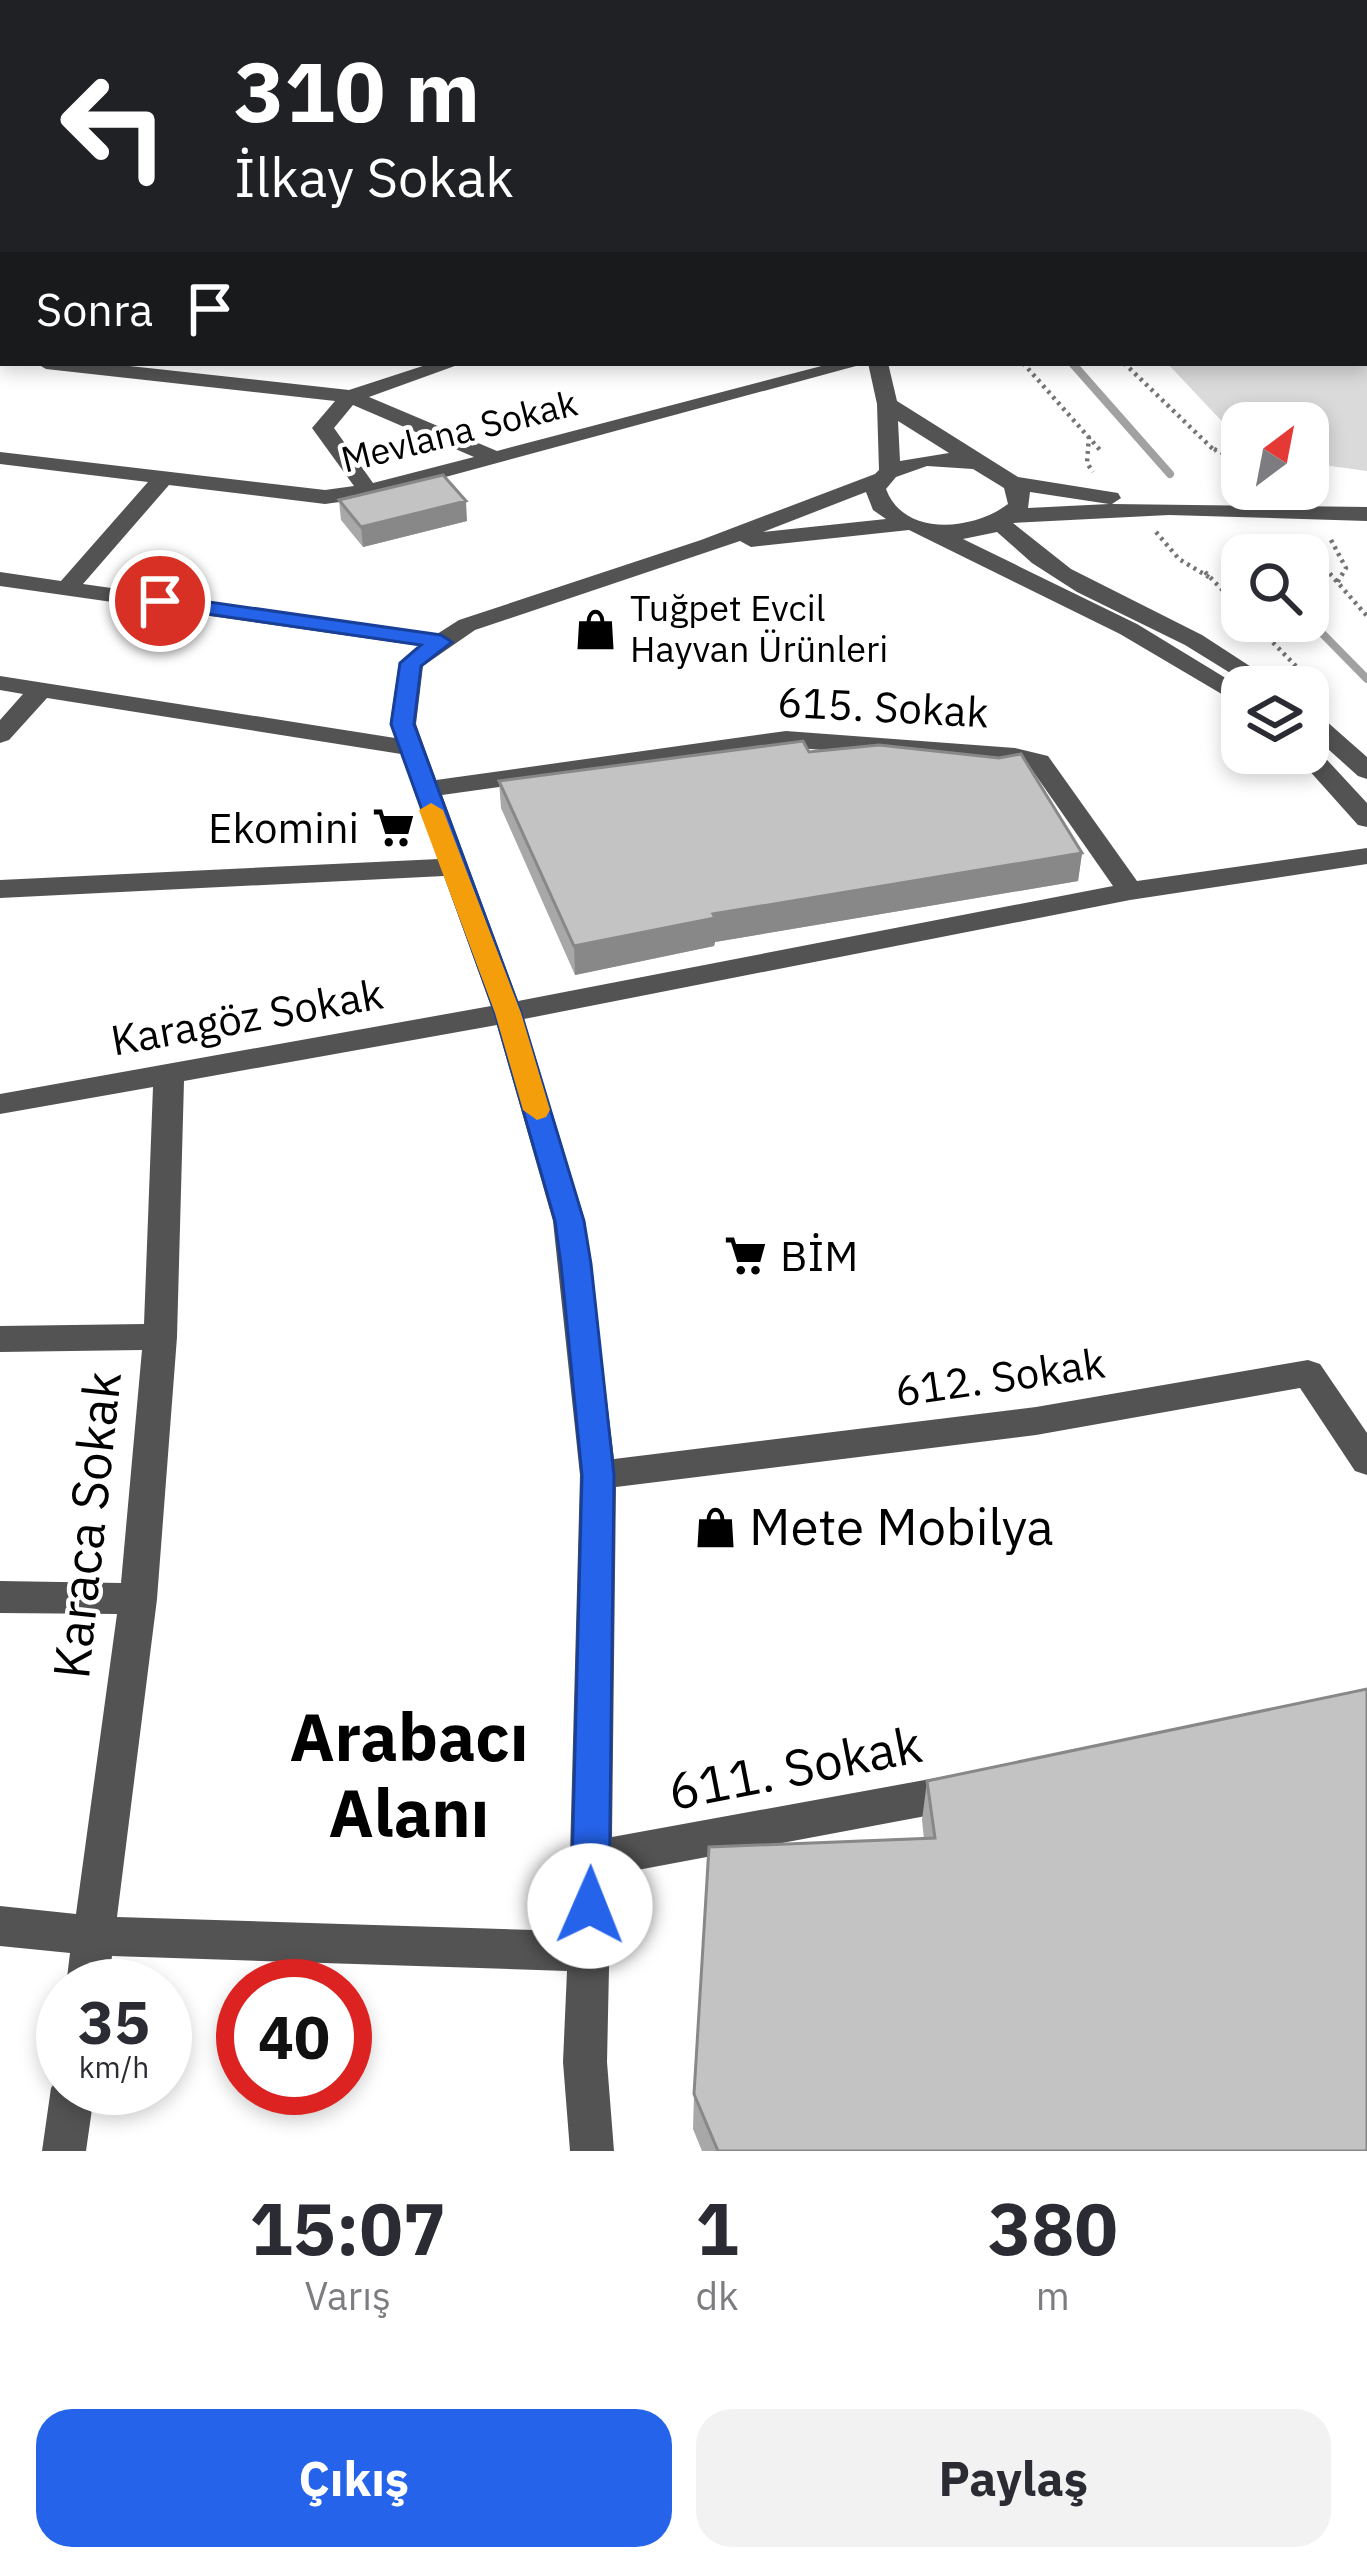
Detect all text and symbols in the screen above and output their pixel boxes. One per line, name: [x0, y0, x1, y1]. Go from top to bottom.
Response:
text: 310 m: [234, 36, 480, 145]
icon: left: [36, 48, 192, 204]
text: İlkay Sokak: [234, 142, 514, 212]
icon: arrive: [177, 276, 243, 342]
text: Sonra: [36, 280, 153, 338]
street label: Mevlana Sokak: [336, 378, 582, 483]
north arrow: [1221, 402, 1329, 510]
map controls: [1221, 402, 1329, 774]
button: search: [1221, 534, 1329, 642]
pin: [109, 550, 211, 652]
icon: arrive: [127, 568, 193, 634]
place label: Tuğpet Evcil Hayvan Ürünleri: [630, 584, 888, 672]
shop icon: Tuğpet Evcil Hayvan Ürünleri: [573, 606, 619, 652]
button: layers: [1221, 666, 1329, 774]
street label: 615. Sokak: [776, 674, 990, 739]
place label: Ekomini: [208, 800, 359, 855]
supermarket icon: Ekomini: [370, 805, 416, 851]
street label: Karagöz Sokak: [107, 966, 387, 1067]
place label: BİM: [780, 1228, 858, 1283]
supermarket icon: BİM: [723, 1233, 769, 1279]
street label: 612. Sokak: [891, 1335, 1108, 1418]
street label: Karaca Sokak: [37, 1368, 135, 1682]
place label: Mete Mobilya: [749, 1493, 1054, 1559]
shop icon: Mete Mobilya: [692, 1504, 738, 1550]
district label: Arabacı Alanı: [289, 1693, 529, 1855]
street label: 611. Sokak: [663, 1710, 927, 1824]
position arrow: [527, 1843, 653, 1969]
speed limit sign: 40: [216, 1959, 372, 2115]
text: 35: [78, 1982, 150, 2061]
text: km/h: [79, 2047, 149, 2086]
text: 15:07: [249, 2181, 446, 2275]
text: 1: [695, 2181, 739, 2275]
text: 380: [988, 2181, 1118, 2275]
text: Varış: [304, 2270, 391, 2321]
text: dk: [695, 2270, 739, 2321]
text: m: [1036, 2270, 1070, 2321]
button: Çıkış: [36, 2409, 672, 2547]
button: Paylaş: [696, 2409, 1331, 2547]

